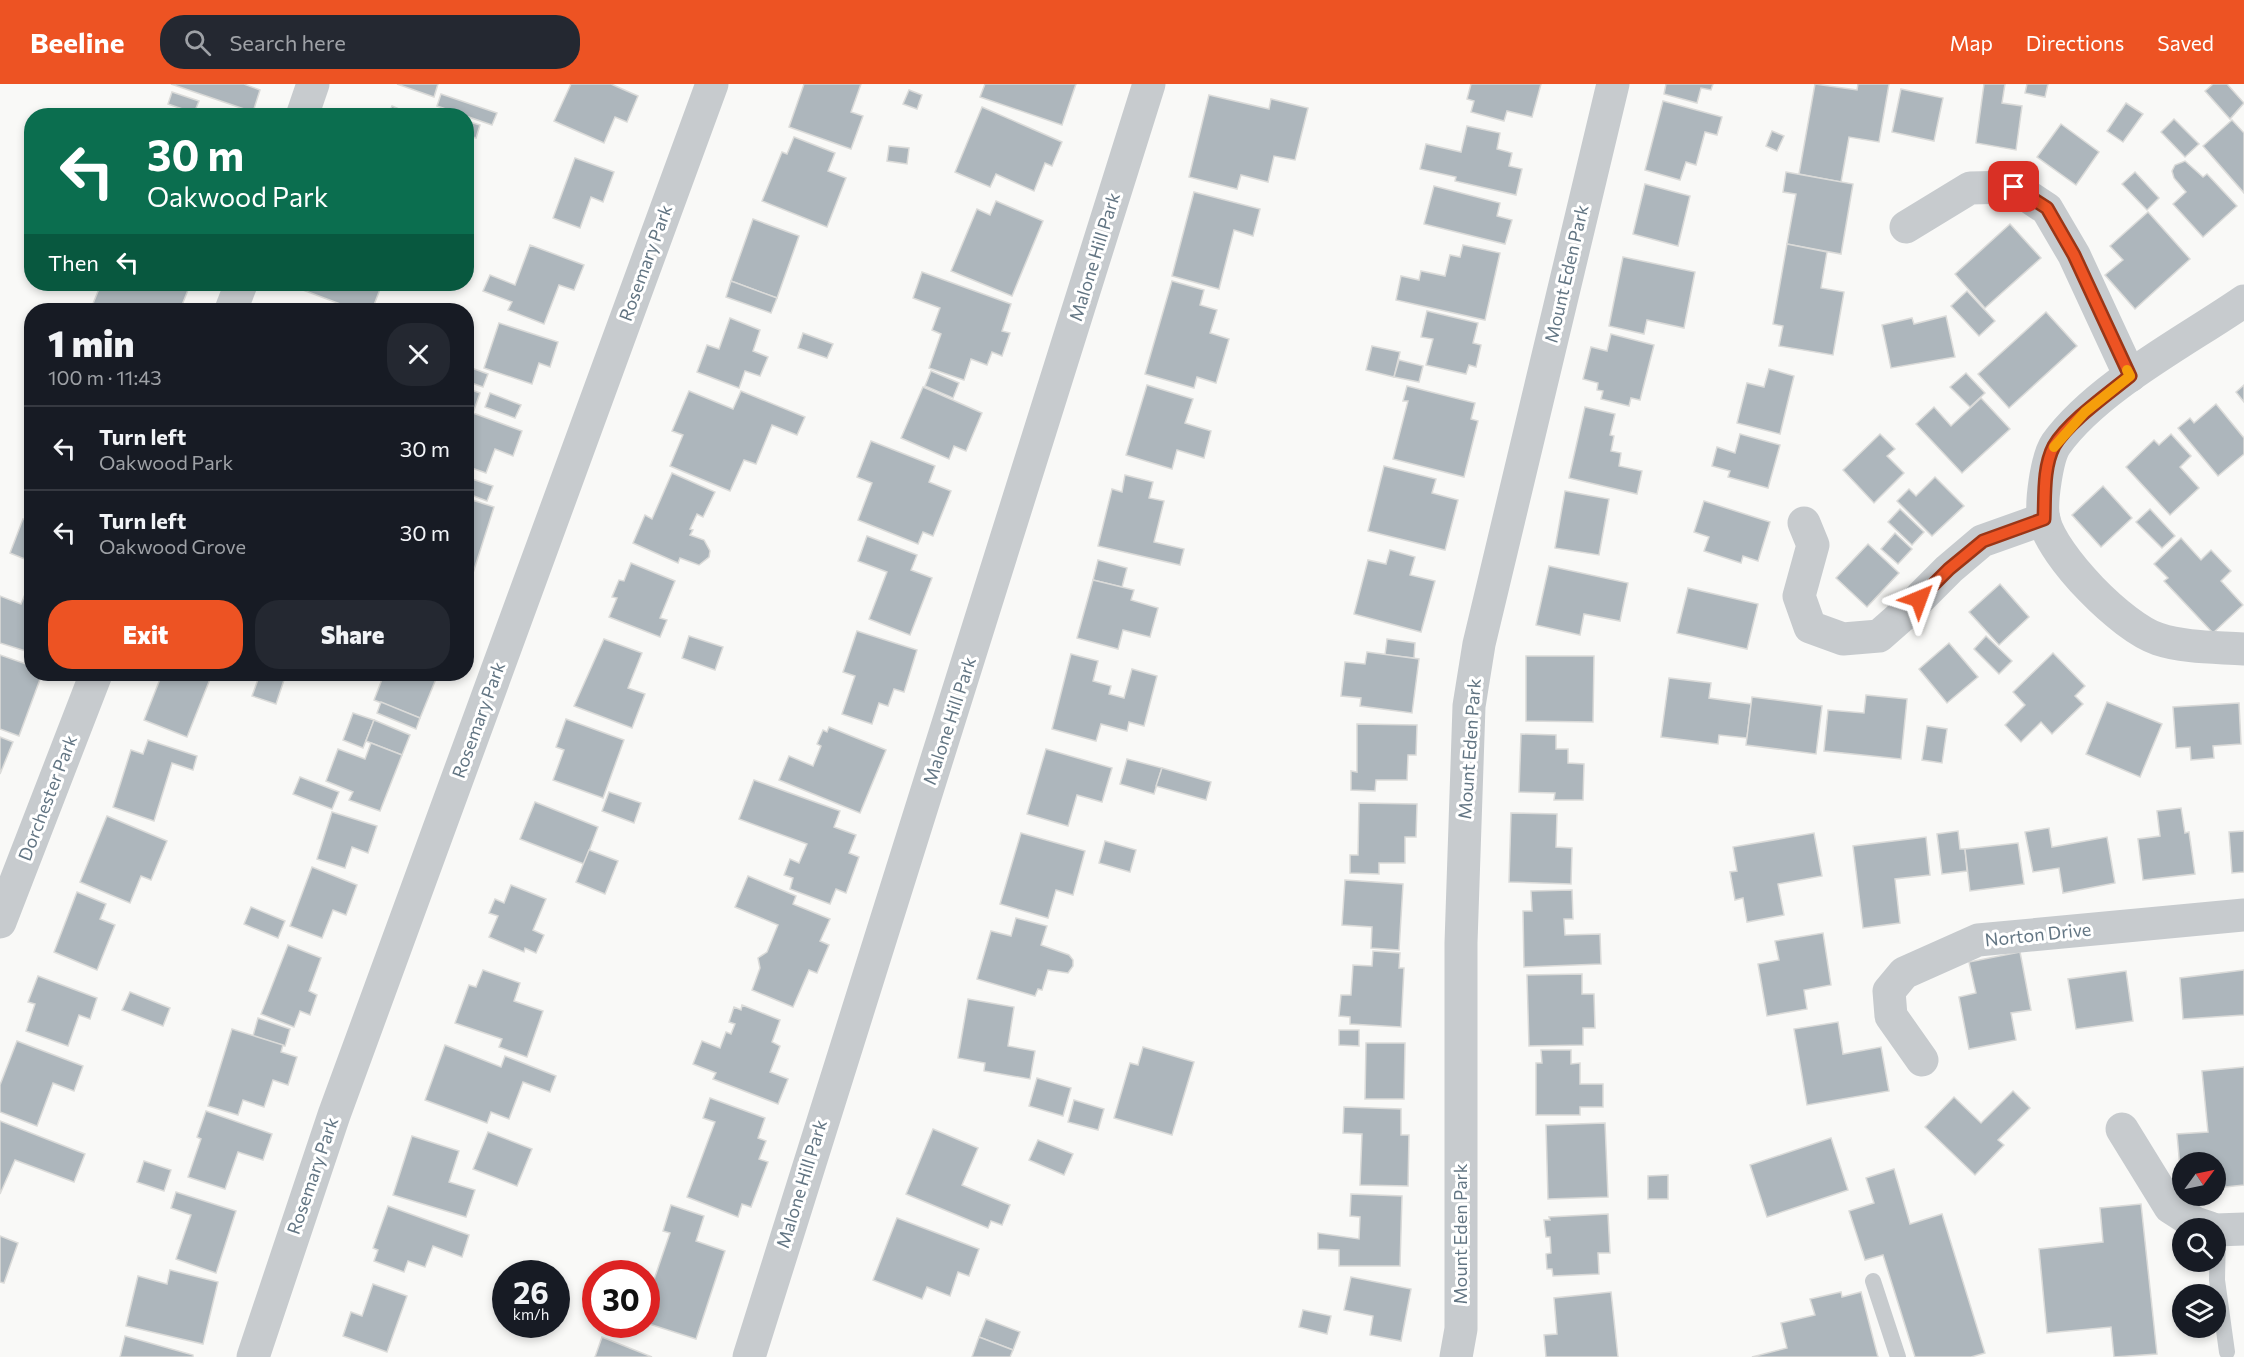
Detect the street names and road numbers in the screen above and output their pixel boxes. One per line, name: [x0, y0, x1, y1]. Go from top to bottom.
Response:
street label: Malone Hill Park: [1064, 189, 1124, 324]
street label: Rosemary Park: [614, 201, 676, 324]
street label: Mount Eden Park: [1539, 202, 1593, 345]
street label: Malone Hill Park: [918, 654, 980, 788]
street label: Rosemary Park: [447, 658, 509, 781]
street label: Mount Eden Park: [1453, 678, 1485, 820]
street label: Dorchester Park: [13, 731, 81, 864]
street label: Norton Drive: [1984, 917, 2092, 951]
street label: Rosemary Park: [282, 1114, 342, 1237]
street label: Malone Hill Park: [771, 1116, 831, 1251]
street label: Mount Eden Park: [1449, 1163, 1471, 1305]

